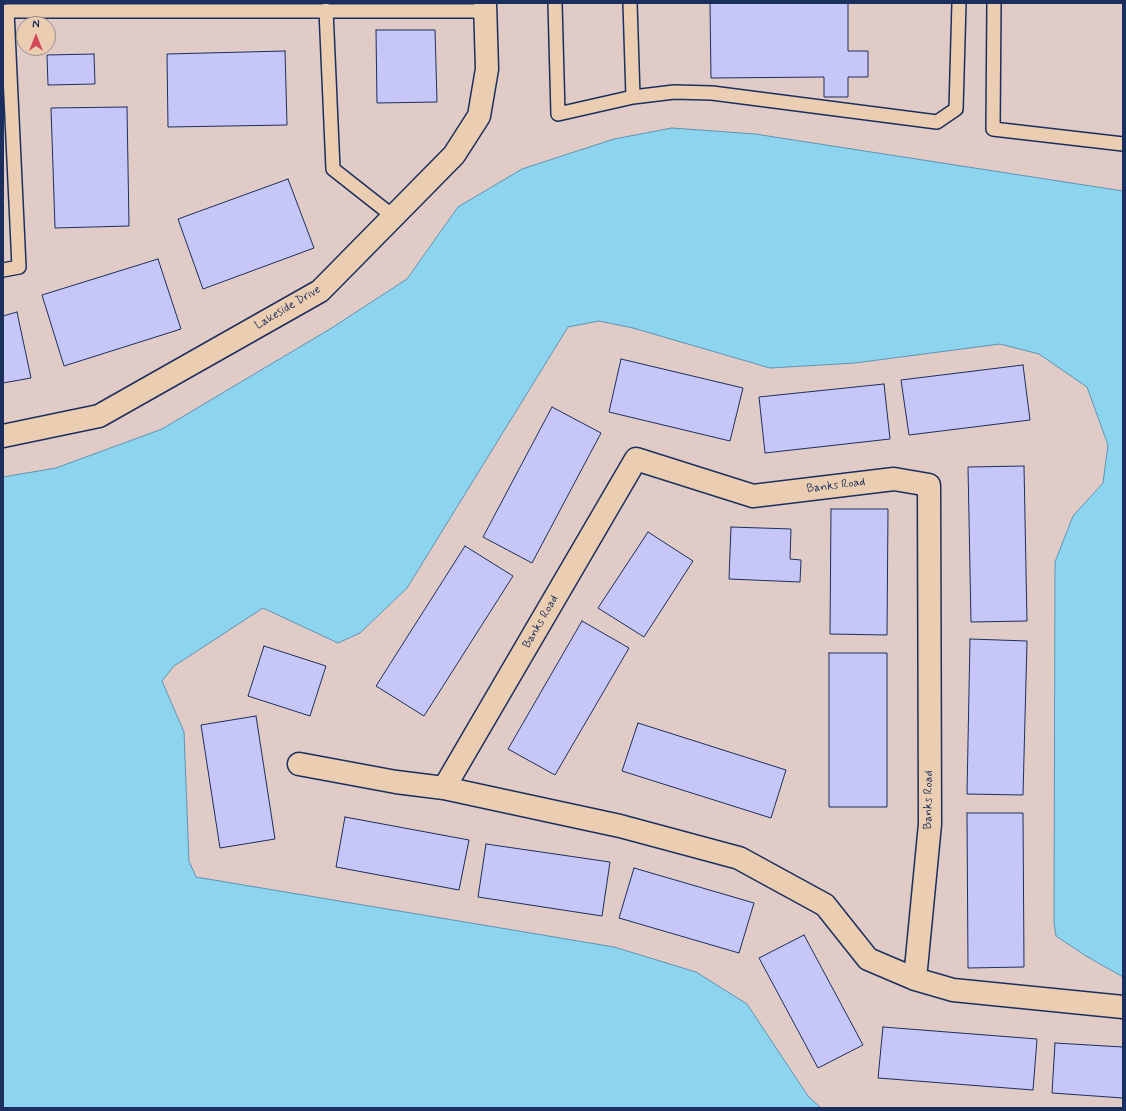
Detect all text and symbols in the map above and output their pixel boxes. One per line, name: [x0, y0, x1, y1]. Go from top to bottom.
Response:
north arrow: [16, 16, 56, 56]
text: N: [32, 18, 40, 32]
street label: Lakeside Drive: [252, 283, 324, 333]
street label: Banks Road: [806, 475, 866, 497]
street label: Banks Road: [520, 593, 562, 651]
street label: Banks Road: [921, 770, 937, 830]

